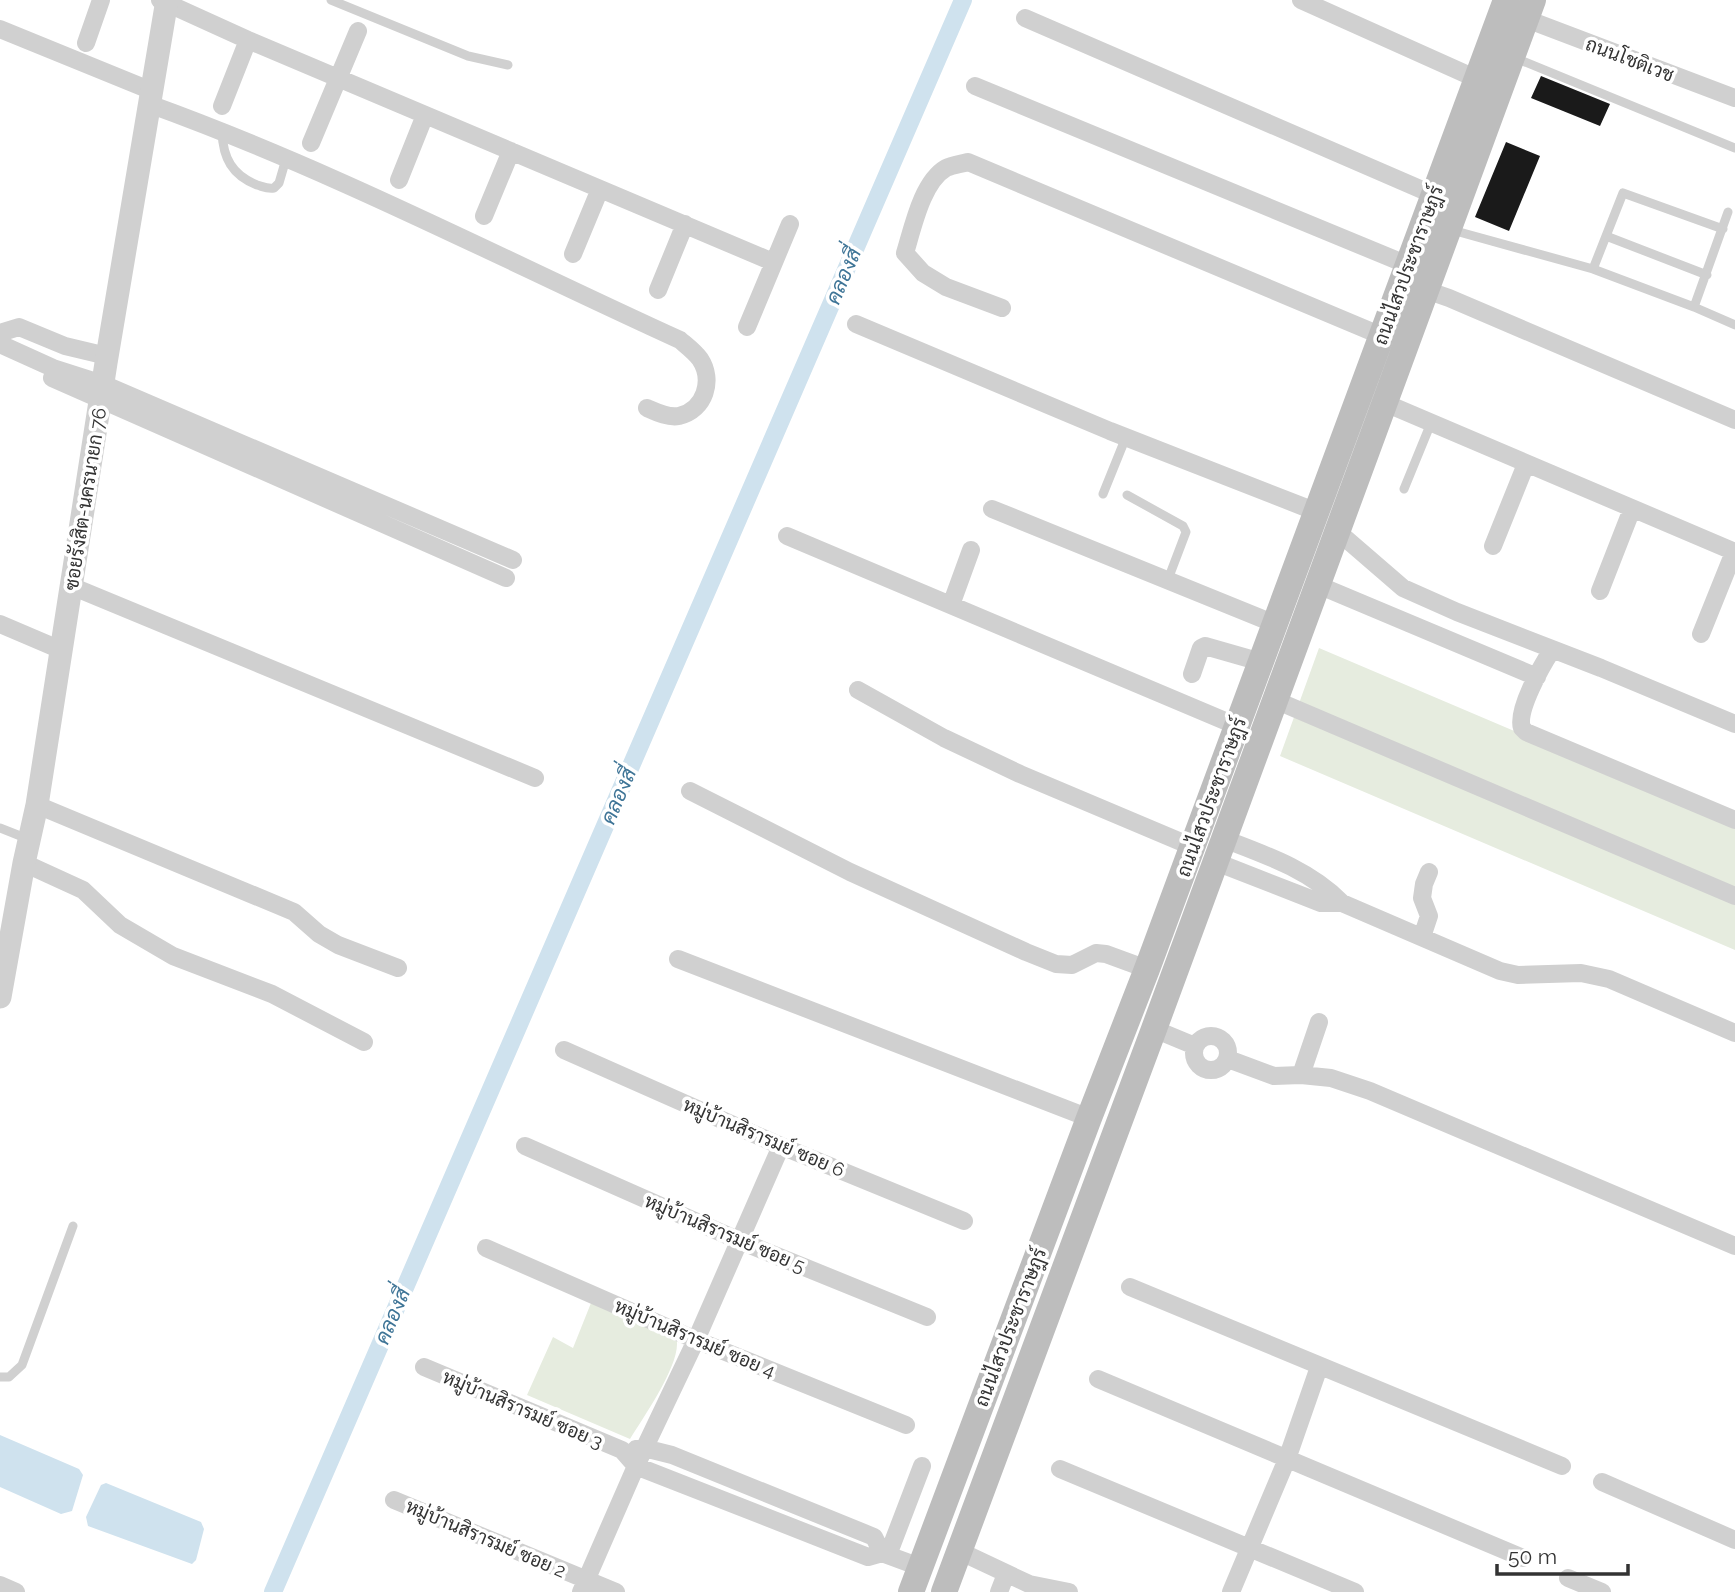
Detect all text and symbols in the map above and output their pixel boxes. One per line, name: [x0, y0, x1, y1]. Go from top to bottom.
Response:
street label: ถนนโชติเวช: [1583, 31, 1678, 86]
street label: ถนนไสวประชาราษฎร์: [1368, 182, 1449, 348]
water label: คลองสี่: [814, 239, 867, 308]
street label: ซอยรังสิต-นครนายก 76: [60, 406, 110, 592]
street label: ถนนไสวประชาราษฎร์: [1171, 714, 1252, 880]
water label: คลองสี่: [589, 759, 642, 828]
street label: หมู่บ้านสิรารมย์ ซอย 6: [679, 1092, 848, 1184]
street label: หมู่บ้านสิรารมย์ ซอย 5: [640, 1188, 809, 1280]
street label: ถนนไสวประชาราษฎร์: [969, 1244, 1052, 1410]
water label: คลองสี่: [363, 1279, 416, 1348]
street label: หมู่บ้านสิรารมย์ ซอย 4: [610, 1293, 779, 1385]
street label: หมู่บ้านสิรารมย์ ซอย 3: [438, 1364, 607, 1455]
street label: หมู่บ้านสิรารมย์ ซอย 2: [401, 1493, 570, 1584]
scale bar: [1497, 1532, 1628, 1576]
text: 50 m: [1508, 1544, 1557, 1569]

